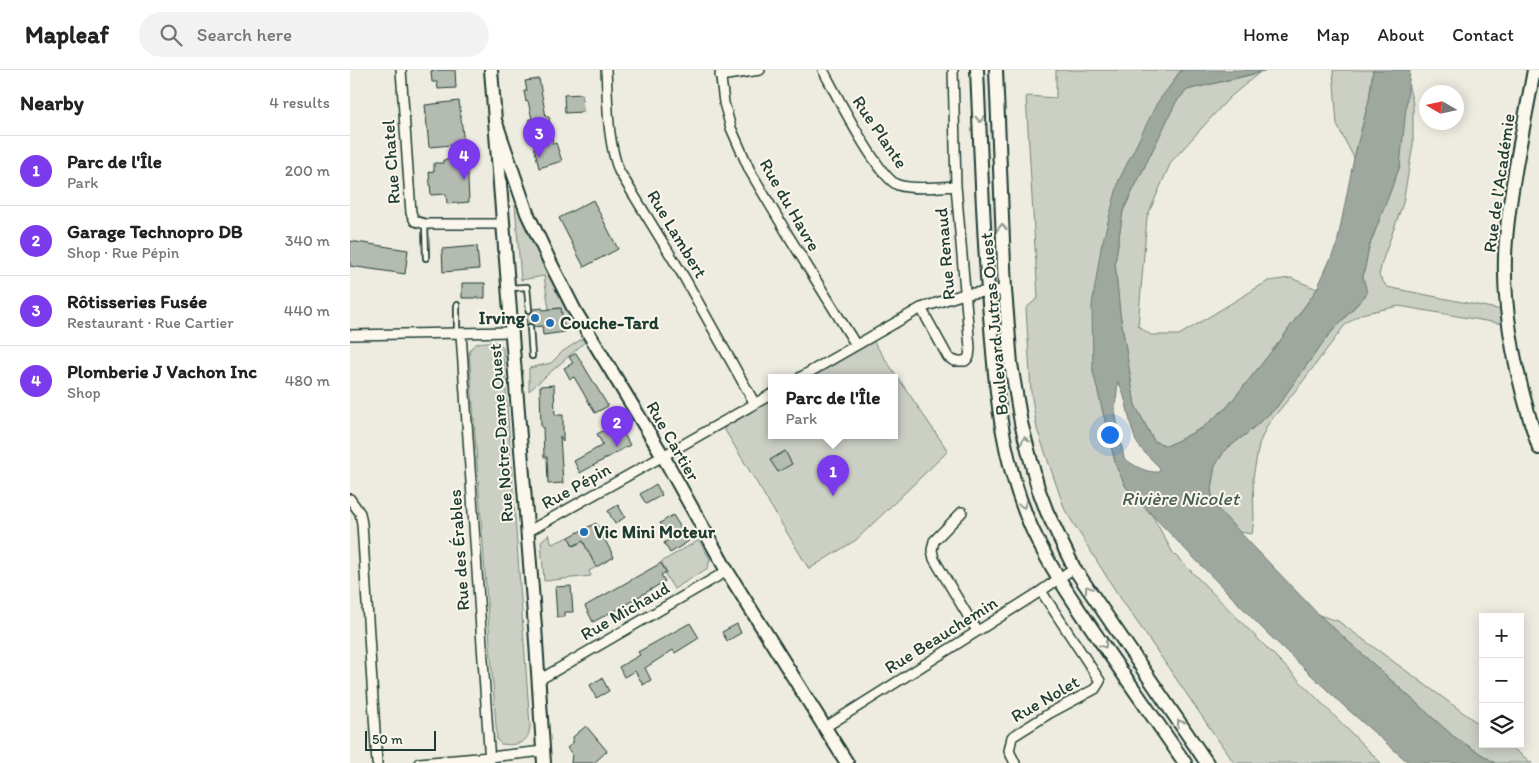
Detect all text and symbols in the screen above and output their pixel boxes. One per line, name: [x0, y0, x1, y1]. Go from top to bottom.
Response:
search box: [139, 12, 489, 57]
text: Mapleaf: [25, 20, 109, 49]
icon: search: [157, 21, 185, 49]
text: Search here: [197, 23, 292, 46]
text: Home: [1243, 24, 1289, 46]
text: Map: [1317, 24, 1350, 46]
text: About: [1378, 24, 1424, 46]
text: Contact: [1452, 24, 1514, 46]
north arrow: [1419, 85, 1464, 130]
text: Nearby: [20, 90, 84, 115]
street label: Rue Plante: [848, 91, 912, 173]
text: 4 results: [269, 93, 330, 112]
street label: Rue de l'Académie: [1478, 112, 1520, 254]
one-way arrow: [974, 115, 985, 123]
pin: 3: [523, 117, 555, 158]
street label: Rue Chatel: [377, 119, 405, 205]
pin: 4: [448, 139, 480, 180]
text: Parc de l'Île: [67, 150, 162, 173]
street label: Rue du Havre: [755, 155, 825, 255]
text: 1: [32, 161, 40, 180]
text: 200 m: [285, 161, 330, 180]
text: Park: [67, 173, 98, 192]
street label: Rue Lambert: [642, 186, 712, 282]
street label: Rue Renaud: [930, 207, 960, 301]
text: Garage Technopro DB: [67, 220, 243, 243]
one-way arrow: [997, 222, 1008, 230]
text: 2: [32, 231, 40, 250]
text: 340 m: [285, 231, 330, 250]
street label: Boulevard Jutras Ouest: [975, 231, 1013, 416]
text: Shop · Rue Pépin: [67, 243, 179, 262]
text: Rôtisseries Fusée: [67, 290, 207, 313]
text: 3: [32, 301, 40, 320]
text: 440 m: [284, 301, 330, 320]
place label: Irving: [479, 307, 526, 329]
marker: Irving: [529, 312, 541, 324]
place label: Couche-Tard: [560, 312, 660, 334]
text: Restaurant · Rue Cartier: [67, 313, 234, 332]
marker: Couche-Tard: [544, 317, 556, 329]
street label: Rue Notre-Dame Ouest: [484, 343, 518, 523]
text: Plomberie J Vachon Inc: [67, 360, 257, 383]
text: 4: [31, 371, 41, 390]
text: 480 m: [285, 371, 330, 390]
popup: [768, 374, 898, 439]
text: Shop: [67, 383, 101, 402]
text: Parc de l'Île: [786, 386, 880, 409]
street label: Rue Cartier: [641, 397, 705, 486]
pin: 2: [601, 406, 633, 447]
text: Park: [786, 409, 817, 428]
your location: [1097, 422, 1123, 448]
one-way arrow: [1020, 436, 1031, 445]
pin: 1: [817, 455, 849, 496]
street label: Rue Pépin: [537, 458, 615, 514]
water label: Rivière Nicolet: [1121, 487, 1241, 510]
street label: Rue des Érables: [444, 489, 474, 611]
one-way arrow: [1017, 500, 1027, 509]
place label: Vic Mini Moteur: [594, 521, 716, 543]
marker: Vic Mini Moteur: [578, 526, 590, 538]
street label: Rue Michaud: [577, 577, 674, 645]
one-way arrow: [1085, 585, 1094, 595]
street label: Rue Beauchemin: [880, 592, 1002, 678]
map controls: [1479, 613, 1524, 748]
button: +: [1479, 613, 1524, 658]
one-way arrow: [1097, 640, 1107, 649]
button: −: [1479, 658, 1524, 703]
street label: Rue Nolet: [1007, 671, 1083, 727]
button: layers: [1479, 703, 1524, 748]
one-way arrow: [1177, 719, 1186, 729]
scale bar: [365, 728, 436, 751]
text: 50 m: [372, 731, 403, 748]

